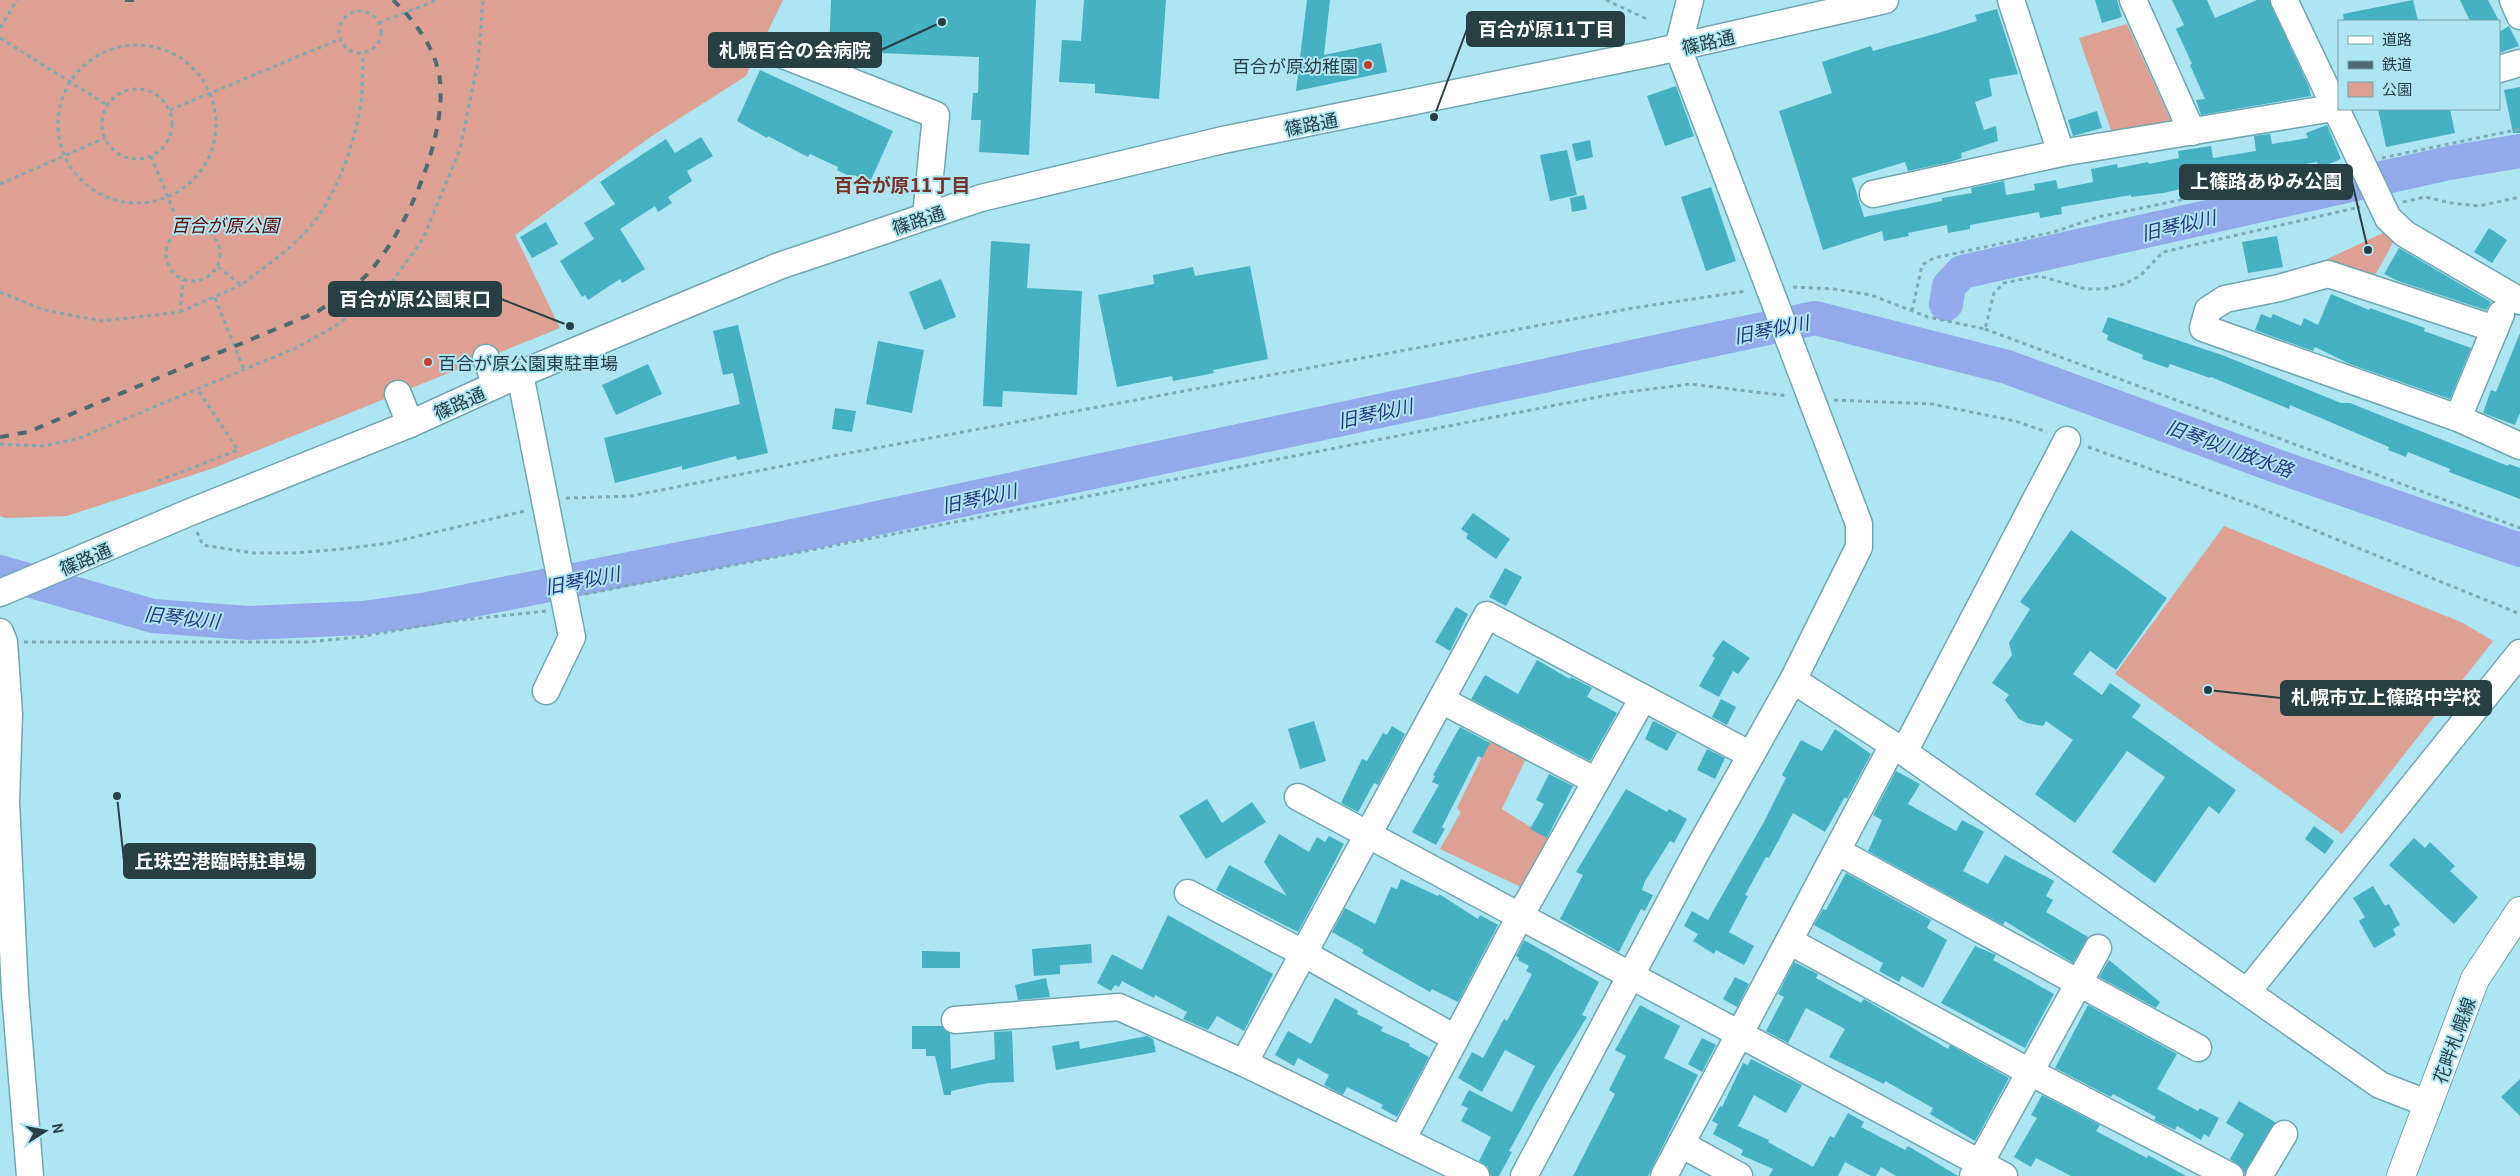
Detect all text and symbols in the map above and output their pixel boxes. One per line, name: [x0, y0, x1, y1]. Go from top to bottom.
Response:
callout: 百合が原11丁目: [1467, 12, 1624, 46]
text: 百合が原11丁目: [1478, 14, 1614, 41]
legend: [2338, 20, 2500, 110]
street label: 篠路通: [1679, 22, 1737, 60]
text: 道路: [2382, 28, 2412, 49]
callout: 札幌百合の会病院: [709, 33, 881, 67]
text: 札幌百合の会病院: [719, 35, 871, 62]
place label: 百合が原幼稚園: [1232, 52, 1358, 78]
text: 鉄道: [2382, 53, 2412, 74]
marker: 百合が原幼稚園: [1362, 59, 1374, 71]
text: 公園: [2382, 78, 2412, 99]
street label: 篠路通: [1282, 105, 1340, 141]
callout: 上篠路あゆみ公園: [2180, 165, 2352, 199]
text: 上篠路あゆみ公園: [2190, 166, 2342, 193]
district label: 百合が原11丁目: [834, 170, 970, 197]
street label: 篠路通: [888, 198, 948, 240]
water label: 旧琴似川: [2138, 202, 2220, 246]
park label: 百合が原公園: [171, 211, 282, 237]
callout: 百合が原公園東口: [329, 282, 501, 316]
text: 百合が原公園東口: [339, 284, 491, 311]
water label: 旧琴似川: [1731, 307, 1813, 349]
place label: 百合が原公園東駐車場: [438, 349, 618, 375]
marker: 百合が原公園東駐車場: [422, 356, 434, 368]
street label: 篠路通: [429, 379, 489, 425]
water label: 旧琴似川: [1335, 390, 1417, 433]
water label: 旧琴似川放水路: [2163, 412, 2299, 483]
water label: 旧琴似川: [939, 475, 1021, 518]
street label: 篠路通: [55, 535, 115, 581]
water label: 旧琴似川: [542, 558, 624, 600]
water label: 旧琴似川: [143, 599, 223, 634]
callout: 札幌市立上篠路中学校: [2281, 681, 2491, 715]
text: 札幌市立上篠路中学校: [2291, 682, 2481, 709]
callout: 丘珠空港臨時駐車場: [124, 844, 315, 878]
text: 丘珠空港臨時駐車場: [134, 846, 306, 873]
street label: 花畔札幌線: [2425, 993, 2481, 1087]
north arrow: [20, 1106, 70, 1156]
text: N: [48, 1121, 70, 1135]

